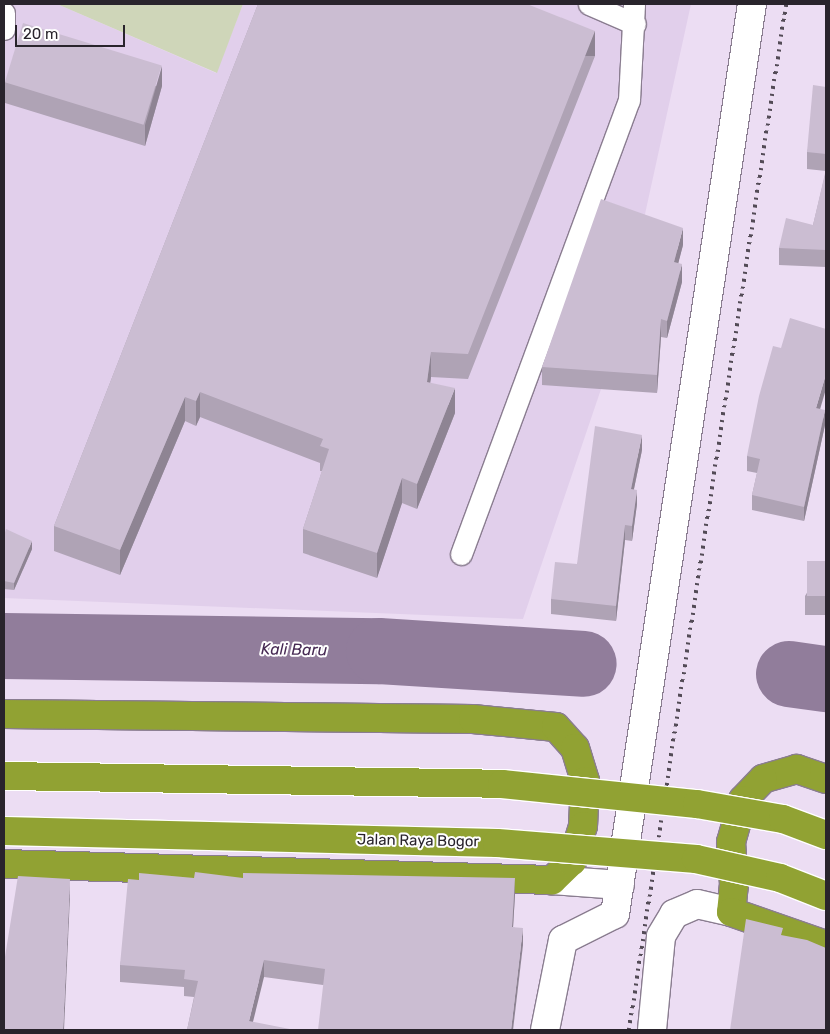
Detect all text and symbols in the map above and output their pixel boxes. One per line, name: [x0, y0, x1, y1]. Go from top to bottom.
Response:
scale bar: [18, 15, 128, 47]
text: 20 m: [23, 25, 58, 43]
water label: Kali Baru: [261, 640, 327, 660]
street label: Jalan Raya Bogor: [357, 831, 479, 851]

